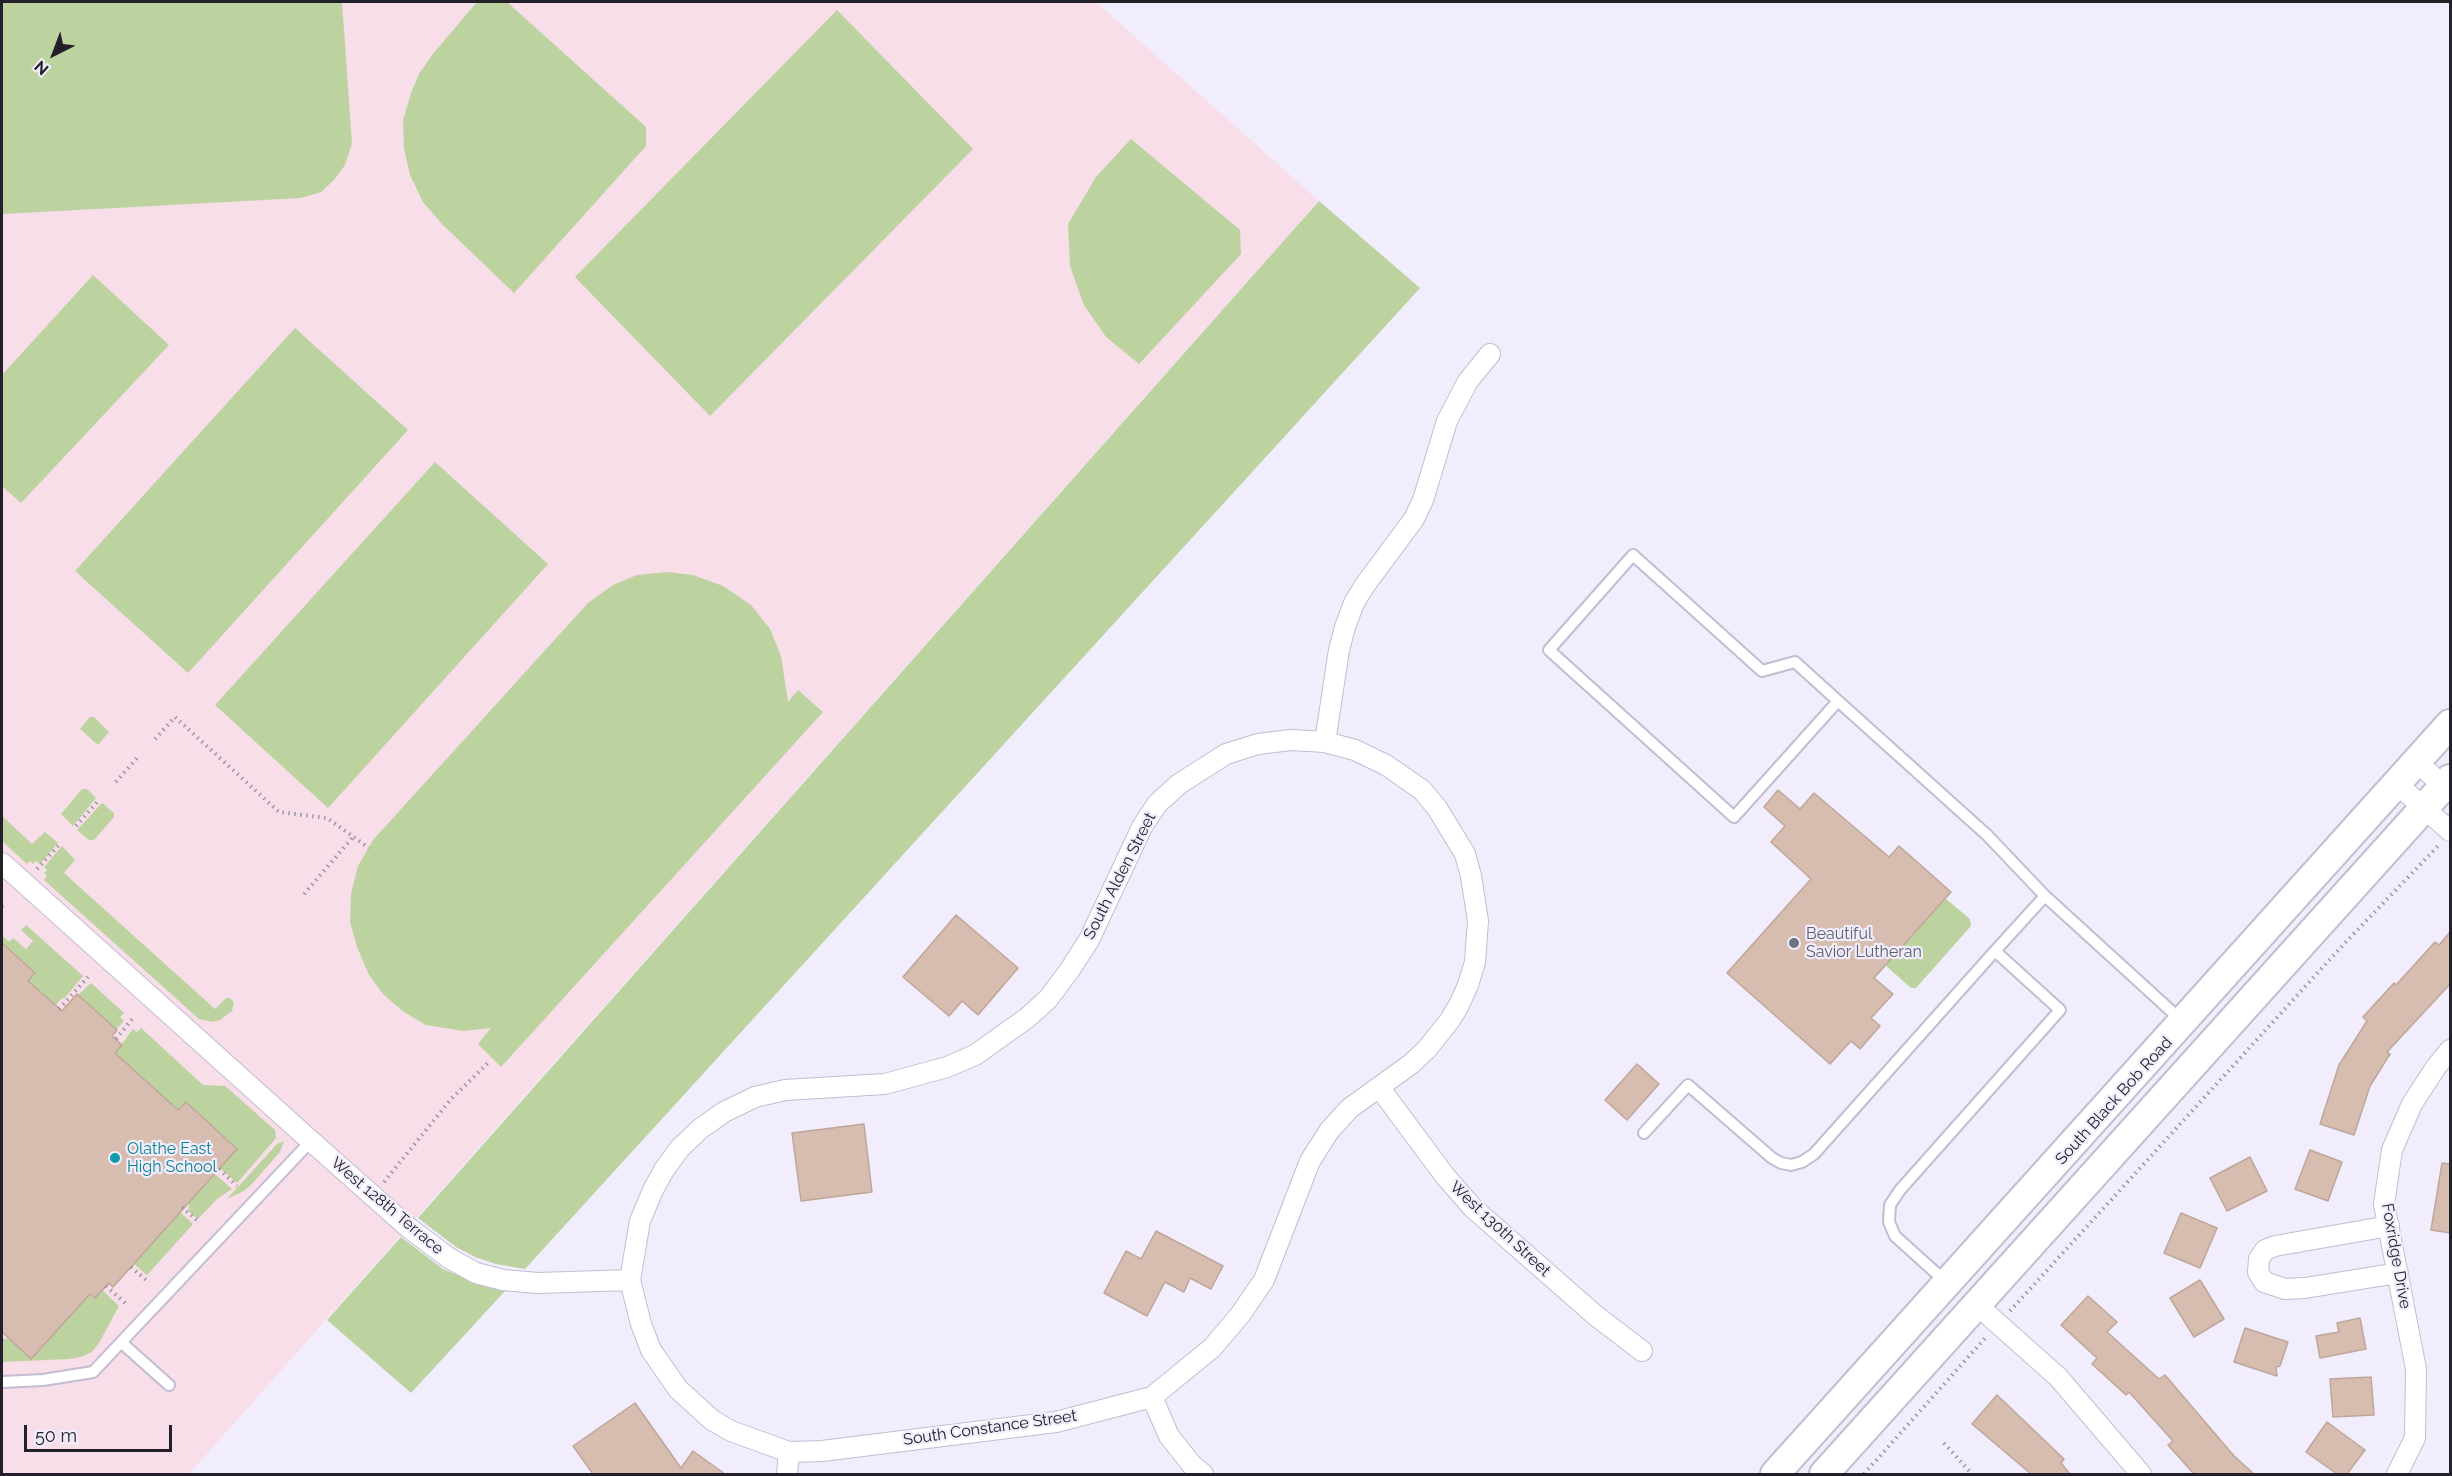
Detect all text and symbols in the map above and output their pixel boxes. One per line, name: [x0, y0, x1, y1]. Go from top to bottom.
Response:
north arrow: [24, 24, 84, 84]
text: N: [31, 57, 53, 79]
street label: South Alden Street: [1080, 809, 1160, 943]
place label: Beautiful Savior Lutheran: [1806, 924, 1922, 962]
marker: Beautiful Savior Lutheran: [1787, 936, 1801, 950]
street label: South Black Bob Road: [2052, 1033, 2176, 1169]
place label: Olathe East High School: [127, 1139, 217, 1177]
marker: Olathe East High School: [108, 1151, 122, 1165]
street label: West 128th Terrace: [327, 1153, 447, 1259]
street label: West 130th Street: [1446, 1177, 1554, 1281]
street label: Foxridge Drive: [2377, 1202, 2415, 1310]
street label: South Constance Street: [902, 1406, 1078, 1450]
scale bar: [27, 1413, 176, 1451]
text: 50 m: [35, 1425, 77, 1446]

